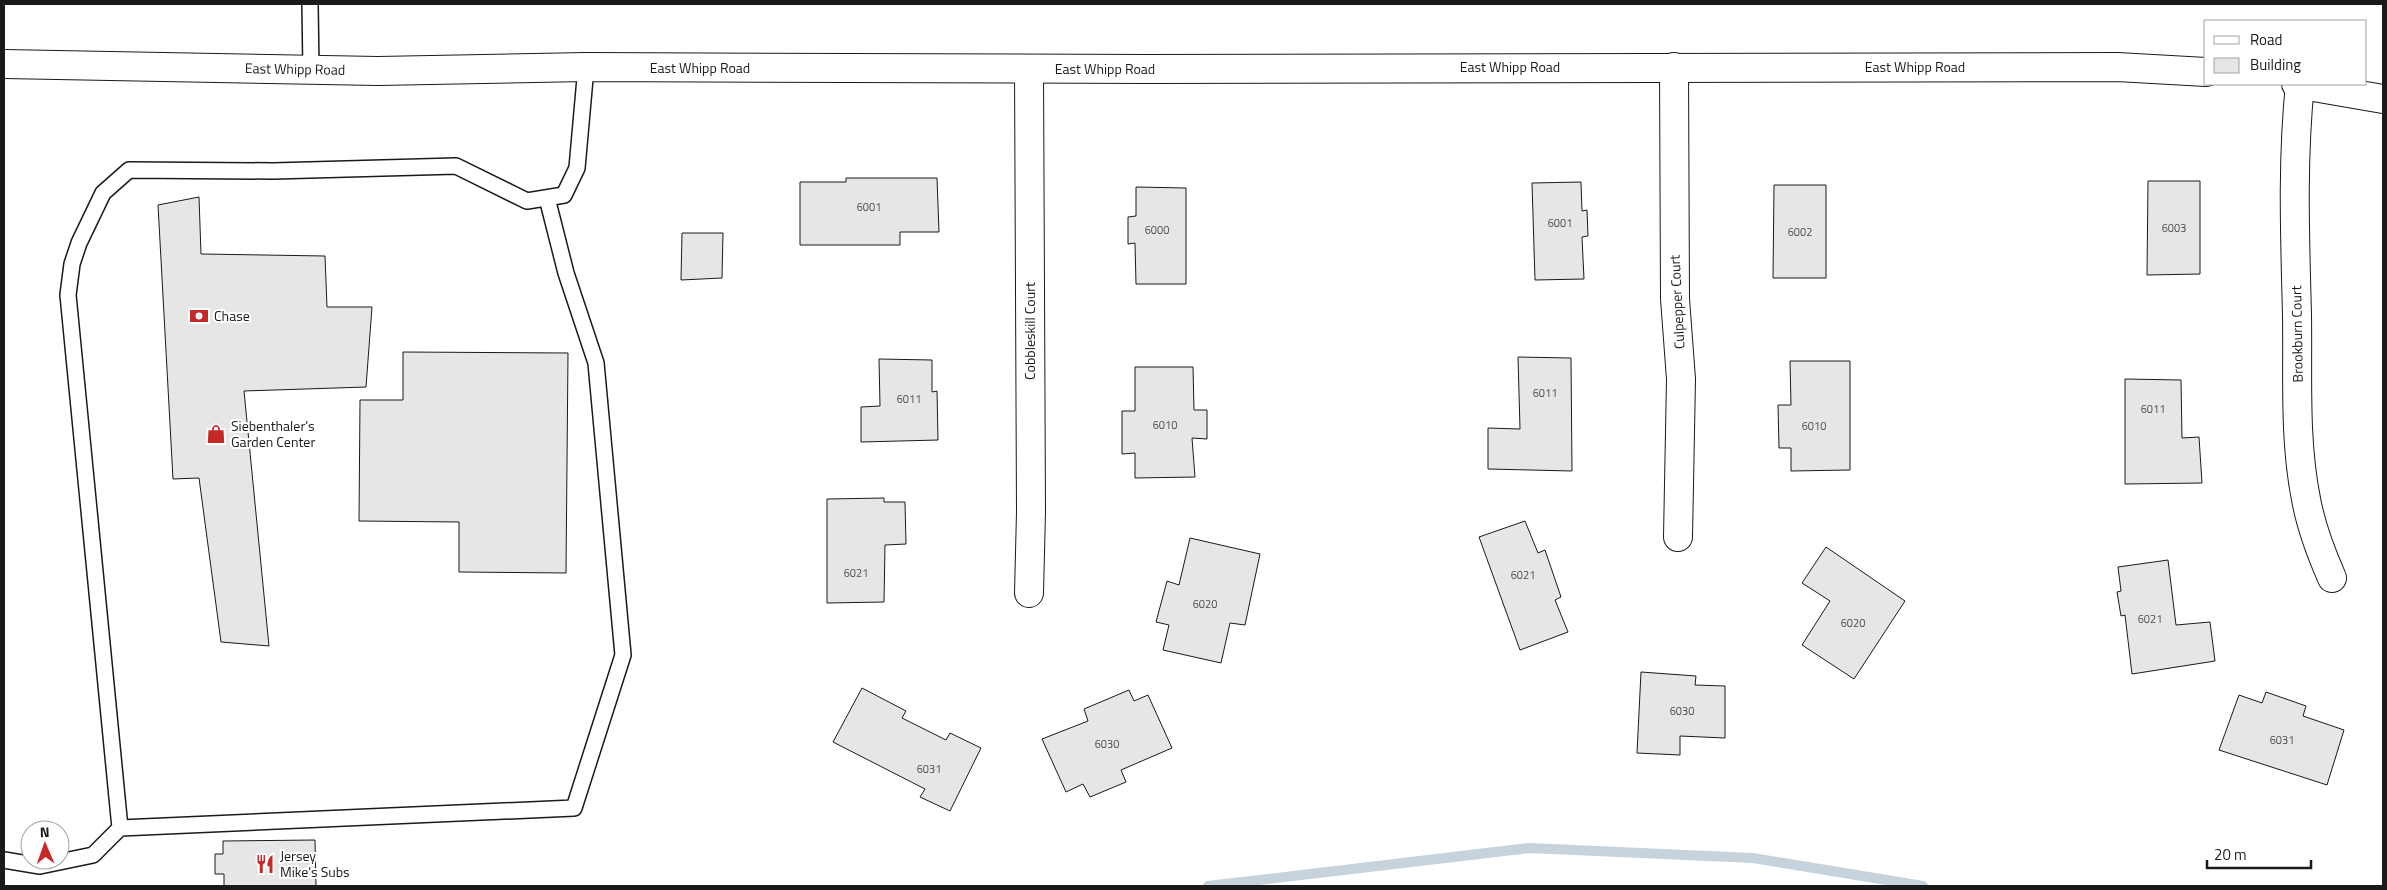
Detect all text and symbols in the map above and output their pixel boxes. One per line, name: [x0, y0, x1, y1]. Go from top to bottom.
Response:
legend: [2204, 20, 2367, 85]
text: Road: [2250, 28, 2282, 51]
text: Building: [2250, 53, 2301, 76]
street label: East Whipp Road: [1460, 56, 1560, 77]
street label: East Whipp Road: [1865, 56, 1965, 77]
street label: East Whipp Road: [245, 57, 345, 80]
street label: East Whipp Road: [650, 57, 750, 78]
street label: East Whipp Road: [1055, 58, 1155, 79]
house number: 6001: [857, 199, 881, 215]
house number: 6001: [1548, 215, 1572, 231]
house number: 6003: [2162, 220, 2186, 236]
house number: 6000: [1145, 222, 1169, 238]
house number: 6002: [1788, 224, 1812, 240]
street label: Culpepper Court: [1664, 254, 1689, 350]
street label: Cobbleskill Court: [1019, 282, 1040, 380]
street label: Brookburn Court: [2285, 285, 2308, 383]
bank icon: Chase: [188, 305, 210, 327]
place label: Chase: [214, 305, 250, 326]
house number: 6011: [1533, 385, 1557, 401]
house number: 6011: [897, 391, 921, 407]
house number: 6011: [2141, 401, 2165, 417]
place label: Siebenthaler's Garden Center: [231, 415, 315, 452]
house number: 6010: [1153, 417, 1177, 433]
house number: 6010: [1802, 418, 1826, 434]
shop icon: Siebenthaler's Garden Center: [205, 423, 227, 445]
house number: 6021: [844, 565, 868, 581]
house number: 6021: [1511, 567, 1535, 583]
house number: 6020: [1193, 596, 1217, 612]
house number: 6021: [2138, 611, 2162, 627]
house number: 6020: [1841, 615, 1865, 631]
house number: 6030: [1670, 703, 1694, 719]
house number: 6031: [2270, 732, 2294, 748]
house number: 6030: [1095, 736, 1119, 752]
house number: 6031: [917, 761, 941, 777]
north arrow: [20, 820, 70, 870]
text: N: [39, 821, 50, 842]
scale bar: [2207, 838, 2311, 870]
text: 20 m: [2214, 843, 2247, 866]
place label: Jersey Mike's Subs: [280, 845, 350, 882]
restaurant icon: Jersey Mike's Subs: [254, 853, 276, 875]

